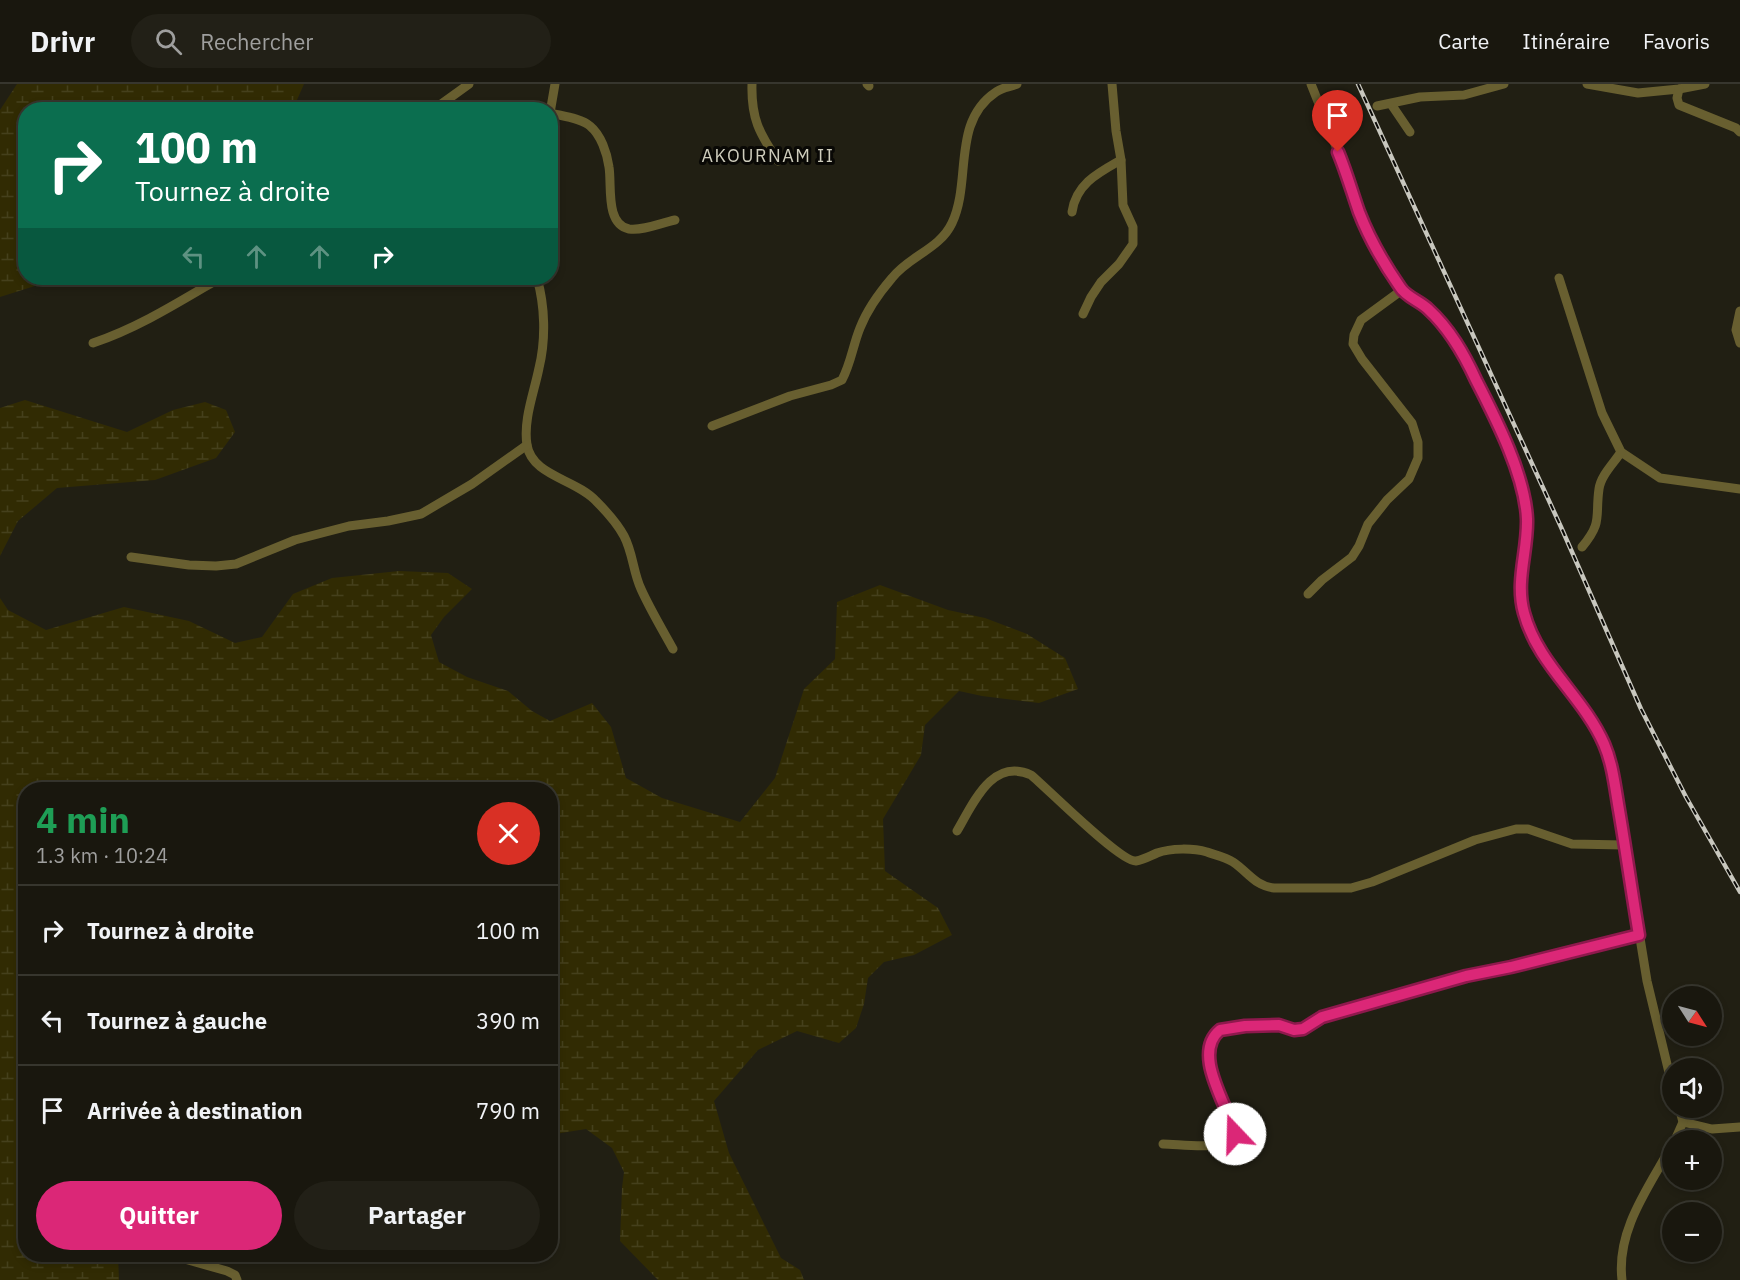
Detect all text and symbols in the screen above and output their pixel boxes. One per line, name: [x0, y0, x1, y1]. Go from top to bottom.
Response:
search box: [131, 14, 551, 68]
text: Drivr: [30, 23, 95, 60]
icon: search: [152, 25, 185, 58]
text: Rechercher: [200, 27, 313, 56]
text: Carte: [1438, 27, 1489, 55]
text: Itinéraire: [1522, 27, 1610, 55]
text: Favoris: [1643, 27, 1710, 55]
pin: [1312, 90, 1363, 152]
icon: arrive: [1321, 99, 1354, 132]
text: 100 m: [135, 120, 258, 175]
icon: right: [36, 126, 114, 204]
district label: AKOURNAM II: [702, 144, 835, 167]
text: Tournez à droite: [135, 173, 330, 208]
icon: left: [177, 240, 210, 273]
icon: ahead: [240, 240, 273, 273]
icon: ahead: [303, 240, 336, 273]
icon: right: [366, 240, 399, 273]
text: 4 min: [36, 796, 130, 843]
button: close: [477, 802, 540, 865]
text: 1.3 km · 10:24: [36, 842, 168, 869]
icon: right: [36, 914, 69, 947]
text: Tournez à droite: [87, 916, 254, 945]
text: 100 m: [476, 916, 540, 945]
north arrow: [1662, 986, 1722, 1046]
map controls: [1662, 986, 1722, 1262]
icon: left: [36, 1004, 69, 1037]
text: Tournez à gauche: [87, 1006, 267, 1035]
text: 390 m: [476, 1006, 540, 1035]
button: sound: [1662, 1058, 1722, 1118]
icon: arrive: [36, 1094, 69, 1127]
text: Arrivée à destination: [87, 1096, 303, 1125]
text: 790 m: [476, 1096, 540, 1125]
position arrow: [1203, 1102, 1267, 1166]
button: +: [1662, 1130, 1722, 1190]
button: Quitter: [36, 1181, 282, 1250]
button: Partager: [294, 1181, 540, 1250]
button: −: [1662, 1202, 1722, 1262]

